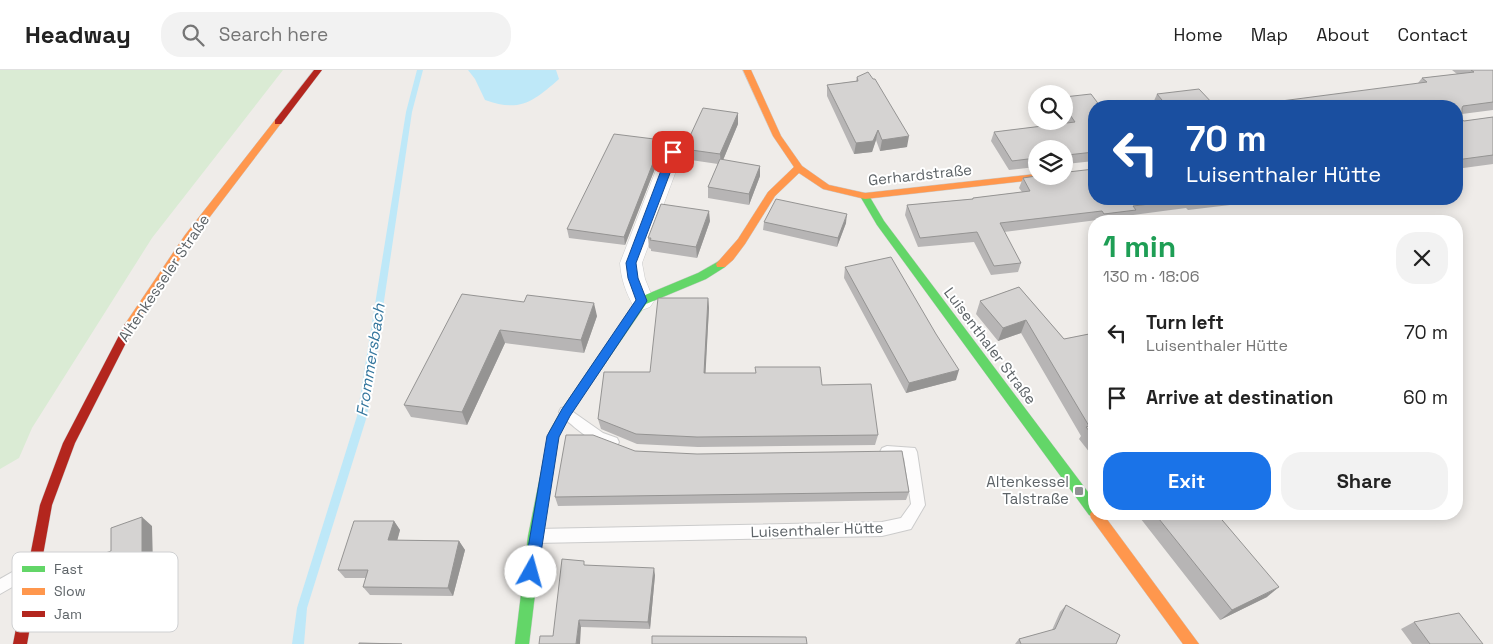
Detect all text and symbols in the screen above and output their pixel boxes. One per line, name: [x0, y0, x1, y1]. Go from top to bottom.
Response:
search box: [161, 12, 511, 57]
text: Headway: [25, 19, 131, 50]
icon: search: [179, 21, 207, 49]
text: Search here: [219, 22, 328, 47]
text: Home: [1174, 23, 1223, 46]
text: Map: [1251, 23, 1288, 46]
text: About: [1316, 23, 1370, 46]
text: Contact: [1398, 23, 1468, 46]
map controls: [1028, 85, 1073, 185]
button: search: [1028, 85, 1073, 130]
text: 70 m: [1186, 117, 1267, 161]
icon: left: [1103, 120, 1168, 185]
pin: [652, 131, 694, 173]
icon: arrive: [659, 138, 687, 166]
button: layers: [1028, 140, 1073, 185]
street label: Gerhardstraße: [867, 160, 973, 189]
text: Luisenthaler Hütte: [1186, 160, 1381, 188]
street label: Altenkesseler Straße: [114, 210, 213, 345]
text: 1 min: [1103, 227, 1176, 266]
button: close: [1396, 232, 1448, 284]
text: 130 m · 18:06: [1103, 266, 1199, 287]
street label: Luisenthaler Straße: [940, 283, 1041, 408]
water label: Frommersbach: [351, 301, 390, 418]
text: Turn left: [1146, 310, 1224, 335]
icon: left: [1103, 319, 1131, 347]
text: 70 m: [1404, 320, 1448, 345]
text: Luisenthaler Hütte: [1146, 335, 1288, 356]
icon: arrive: [1103, 384, 1131, 412]
text: Arrive at destination: [1146, 385, 1334, 410]
text: 60 m: [1403, 385, 1448, 410]
button: Exit: [1103, 452, 1271, 510]
button: Share: [1281, 452, 1448, 510]
place label: Altenkessel Talstraße: [986, 472, 1069, 508]
marker: Altenkessel Talstraße: [1073, 485, 1085, 497]
street label: Luisenthaler Hütte: [750, 518, 884, 541]
position arrow: [504, 545, 556, 597]
legend: [12, 552, 178, 632]
text: Fast: [54, 560, 83, 578]
text: Slow: [54, 582, 86, 600]
text: Jam: [54, 605, 82, 623]

